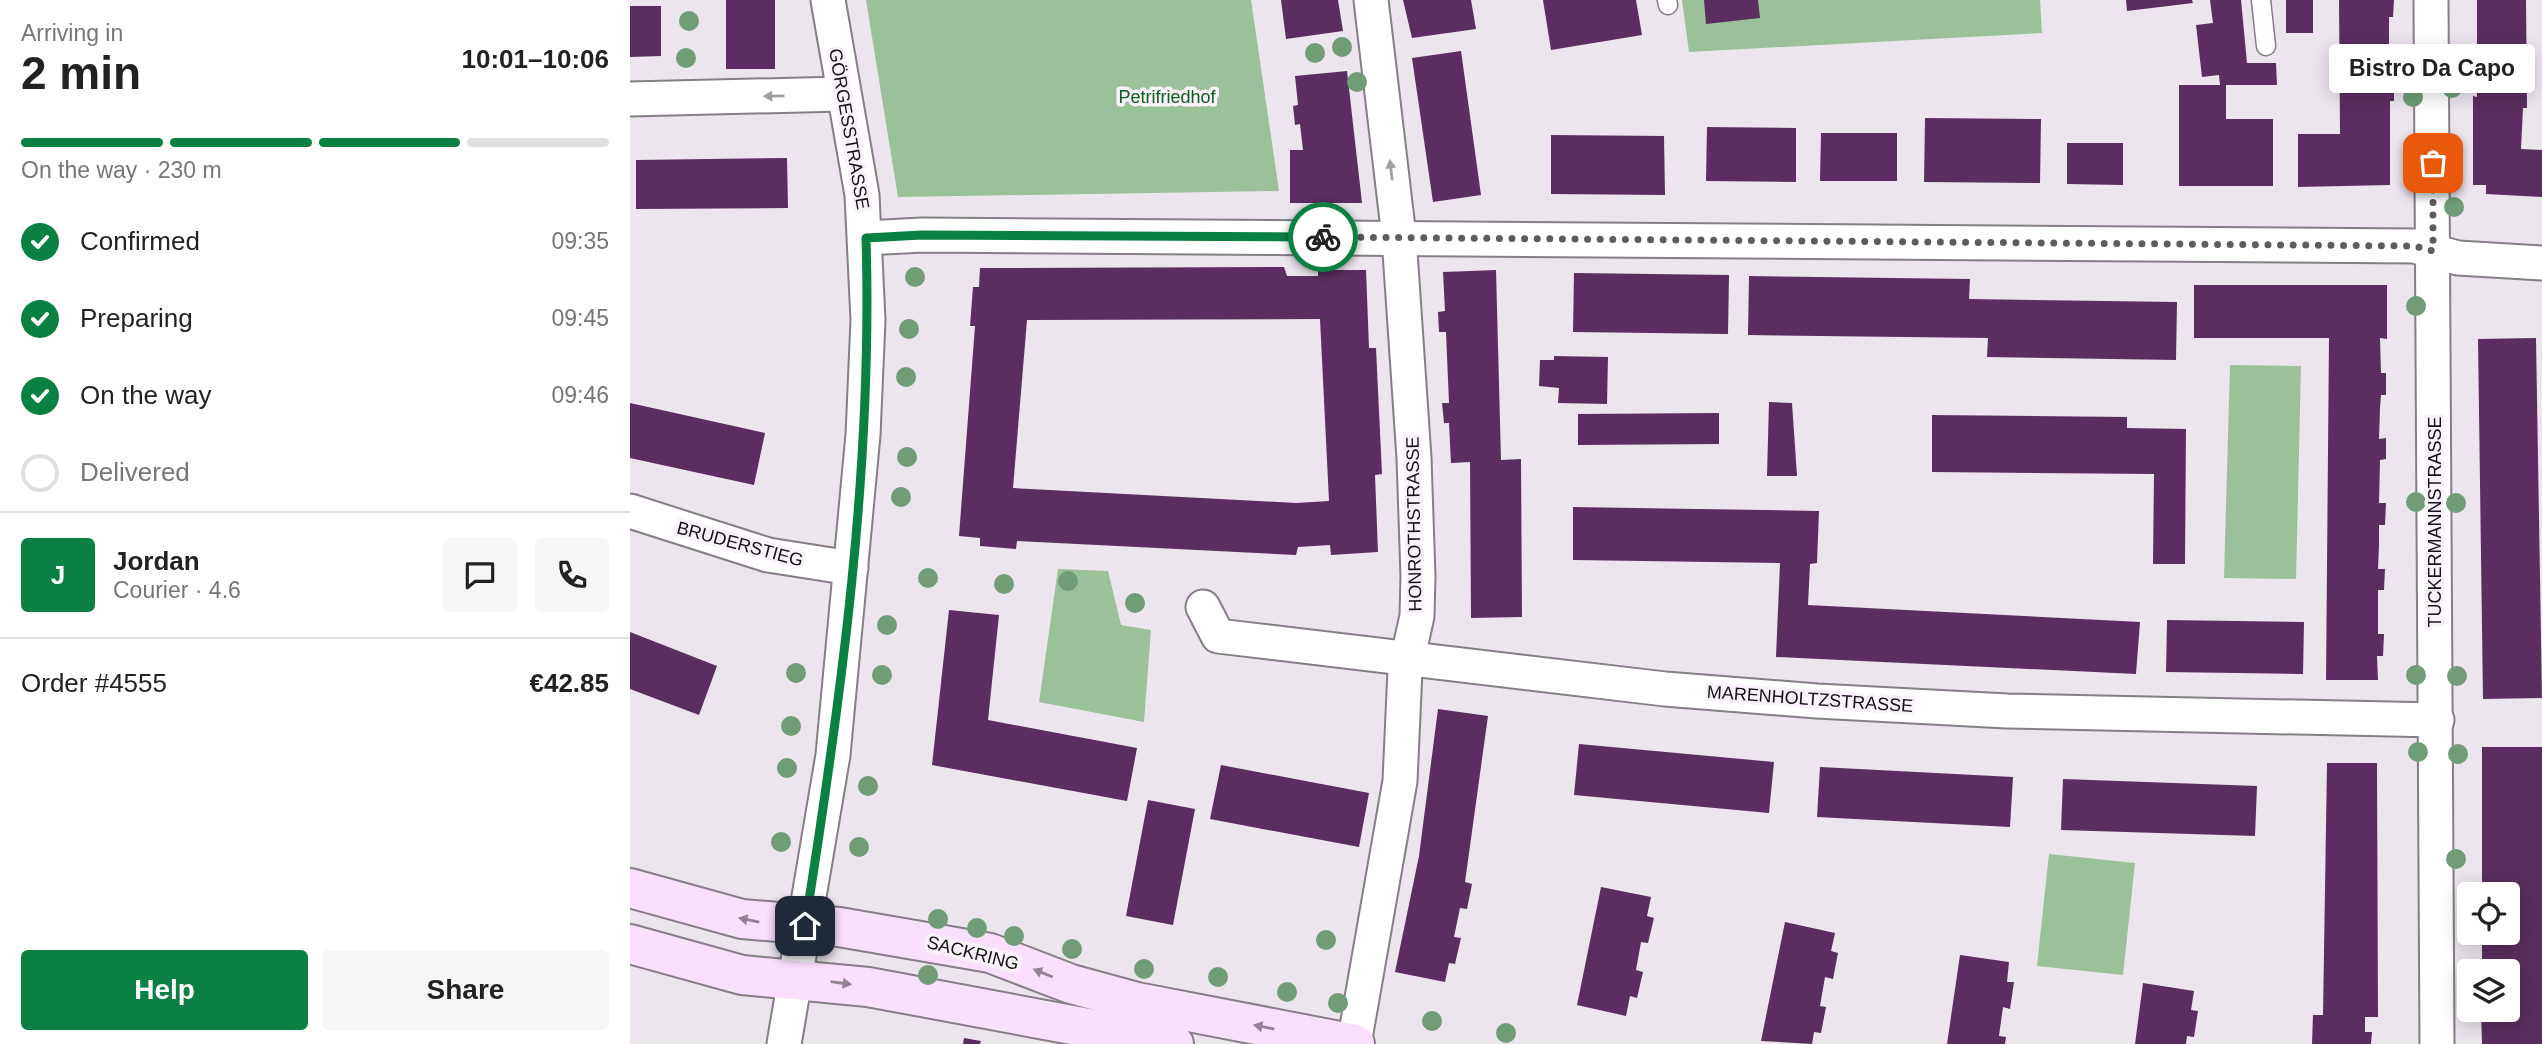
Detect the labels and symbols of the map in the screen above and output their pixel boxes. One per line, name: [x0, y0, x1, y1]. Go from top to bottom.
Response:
callout: Bistro Da Capo: [2330, 44, 2536, 93]
street label: GÖRGESSTRASSE: [825, 47, 873, 211]
park label: Petrifriedhof: [1118, 87, 1217, 107]
one-way arrow: [763, 90, 785, 101]
pin: [2403, 133, 2463, 193]
one-way arrow: [1386, 158, 1397, 180]
courier: [1288, 202, 1358, 272]
street label: TUCKERMANNSTRASSE: [2425, 416, 2445, 628]
street label: HONROTHSTRASSE: [1402, 436, 1426, 612]
street label: BRUDERSTIEG: [675, 518, 805, 570]
street label: MARENHOLTZSTRASSE: [1706, 682, 1914, 716]
pin: [775, 896, 835, 956]
one-way arrow: [738, 914, 760, 925]
street label: SACKRING: [925, 932, 1021, 974]
one-way arrow: [1033, 967, 1054, 978]
one-way arrow: [830, 978, 852, 989]
one-way arrow: [1253, 1021, 1275, 1032]

